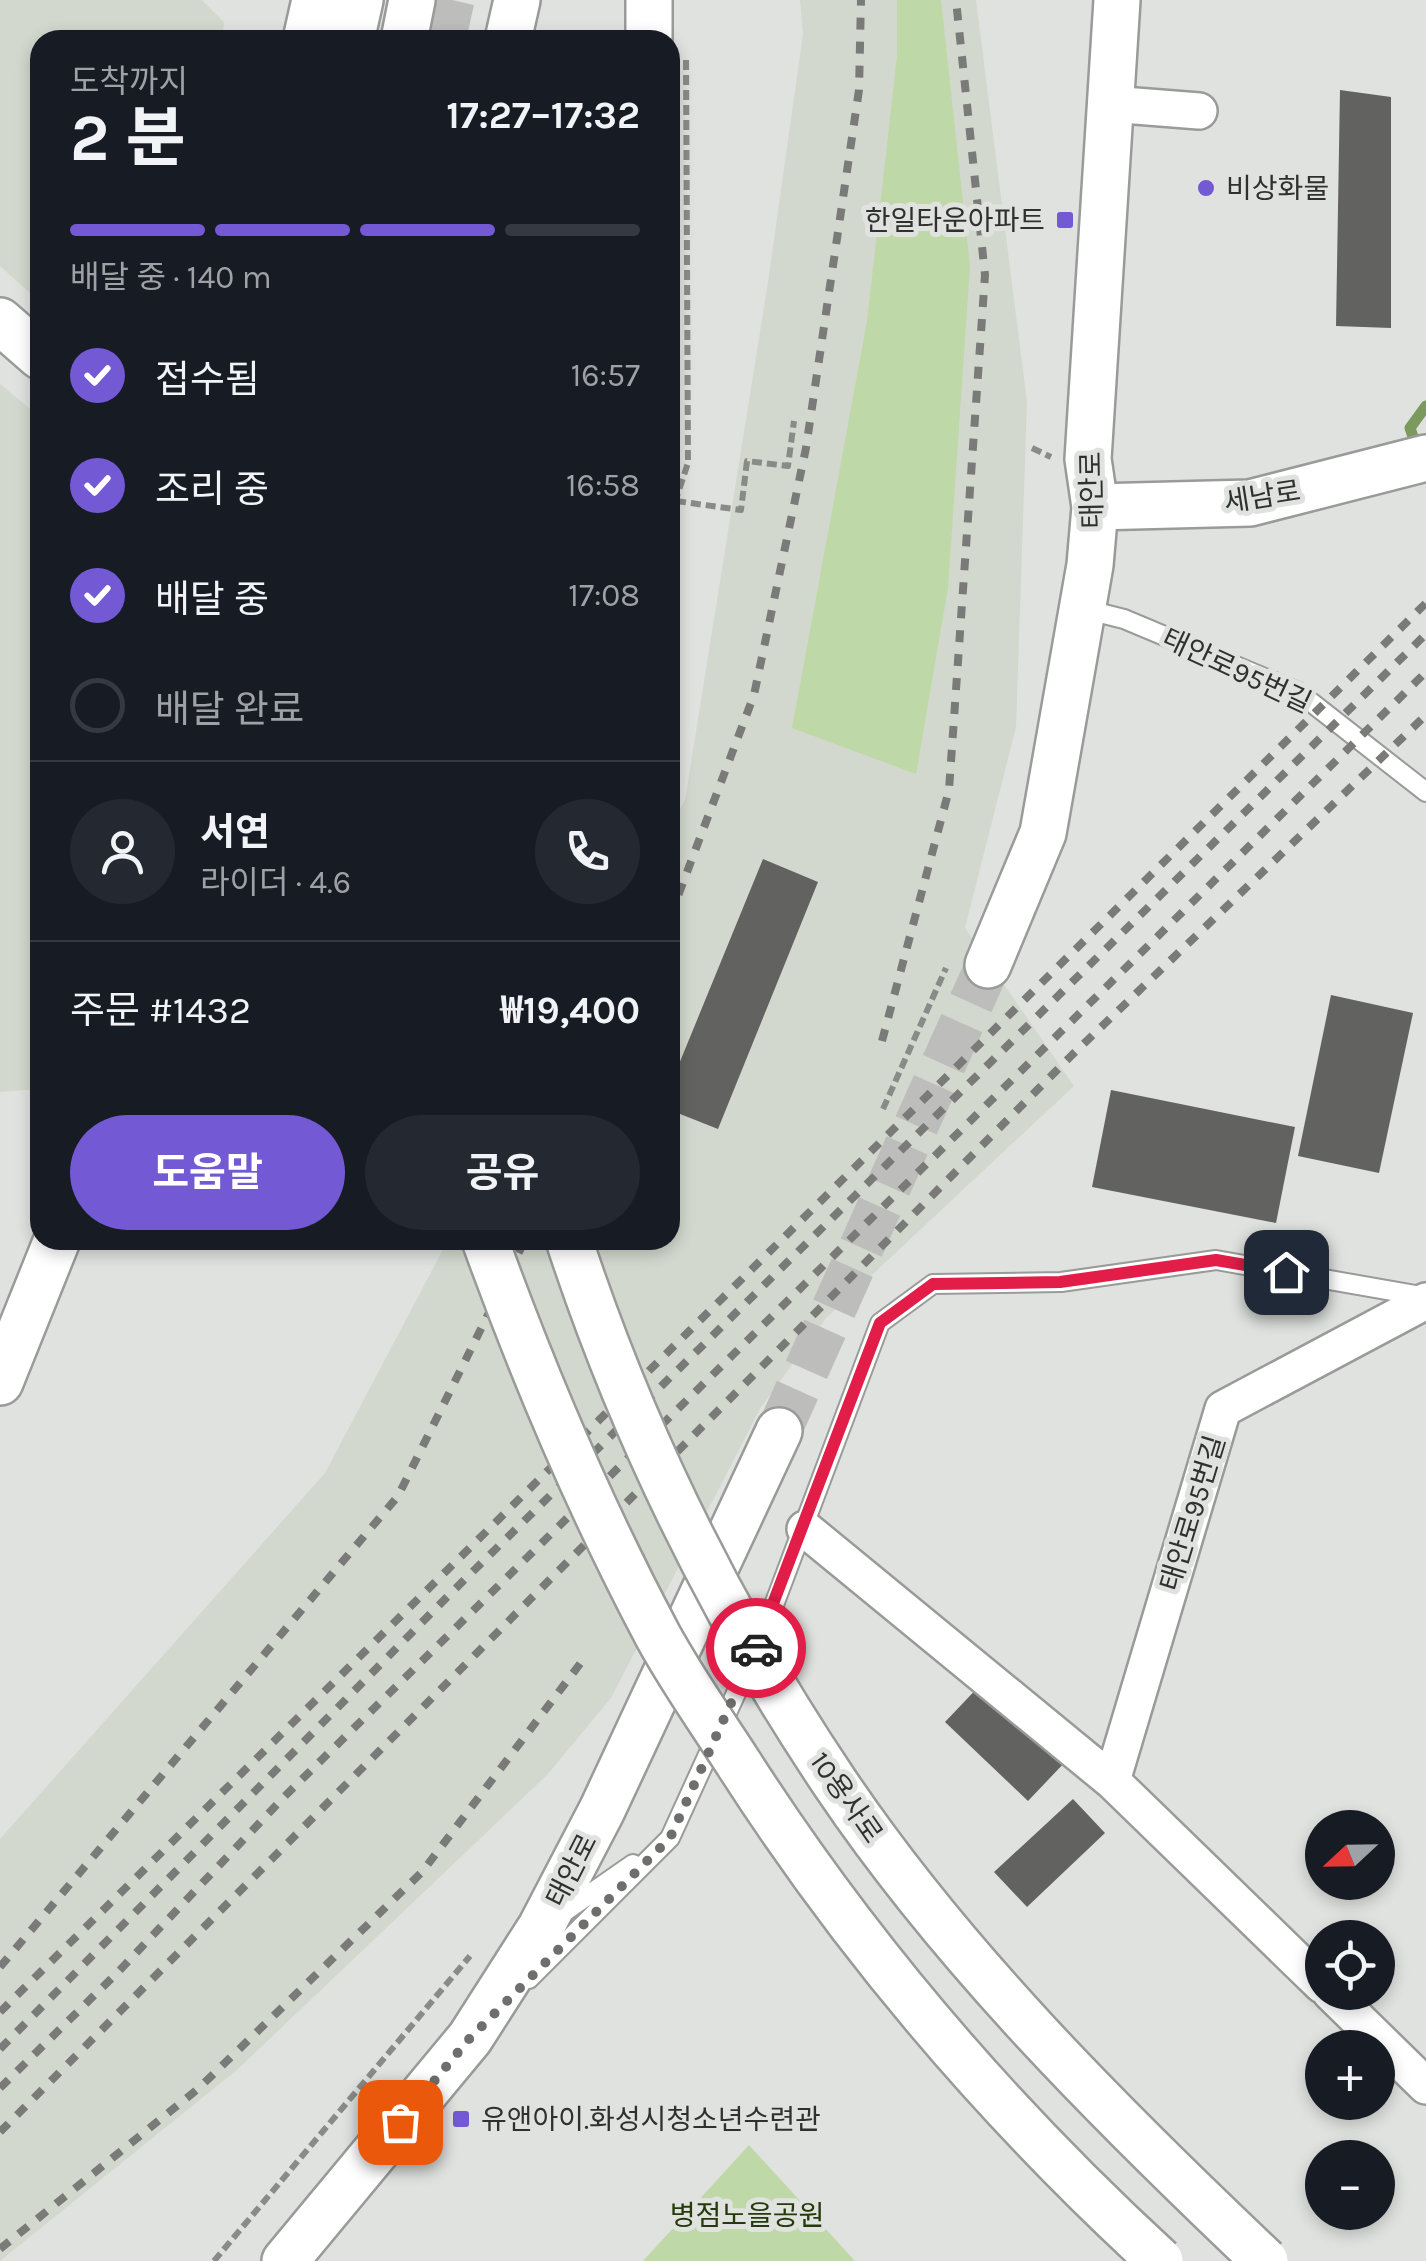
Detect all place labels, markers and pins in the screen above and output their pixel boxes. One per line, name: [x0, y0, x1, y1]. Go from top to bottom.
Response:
place label: 비상화물: [1226, 172, 1329, 205]
marker: 비상화물: [1195, 177, 1217, 199]
place label: 한일타운아파트: [865, 204, 1045, 237]
marker: 한일타운아파트: [1054, 209, 1076, 231]
pin: [1244, 1230, 1329, 1315]
pin: [358, 2080, 443, 2165]
place label: 유앤아이.화성시청소년수련관: [481, 2103, 821, 2136]
marker: 유앤아이.화성시청소년수련관: [450, 2108, 472, 2130]

